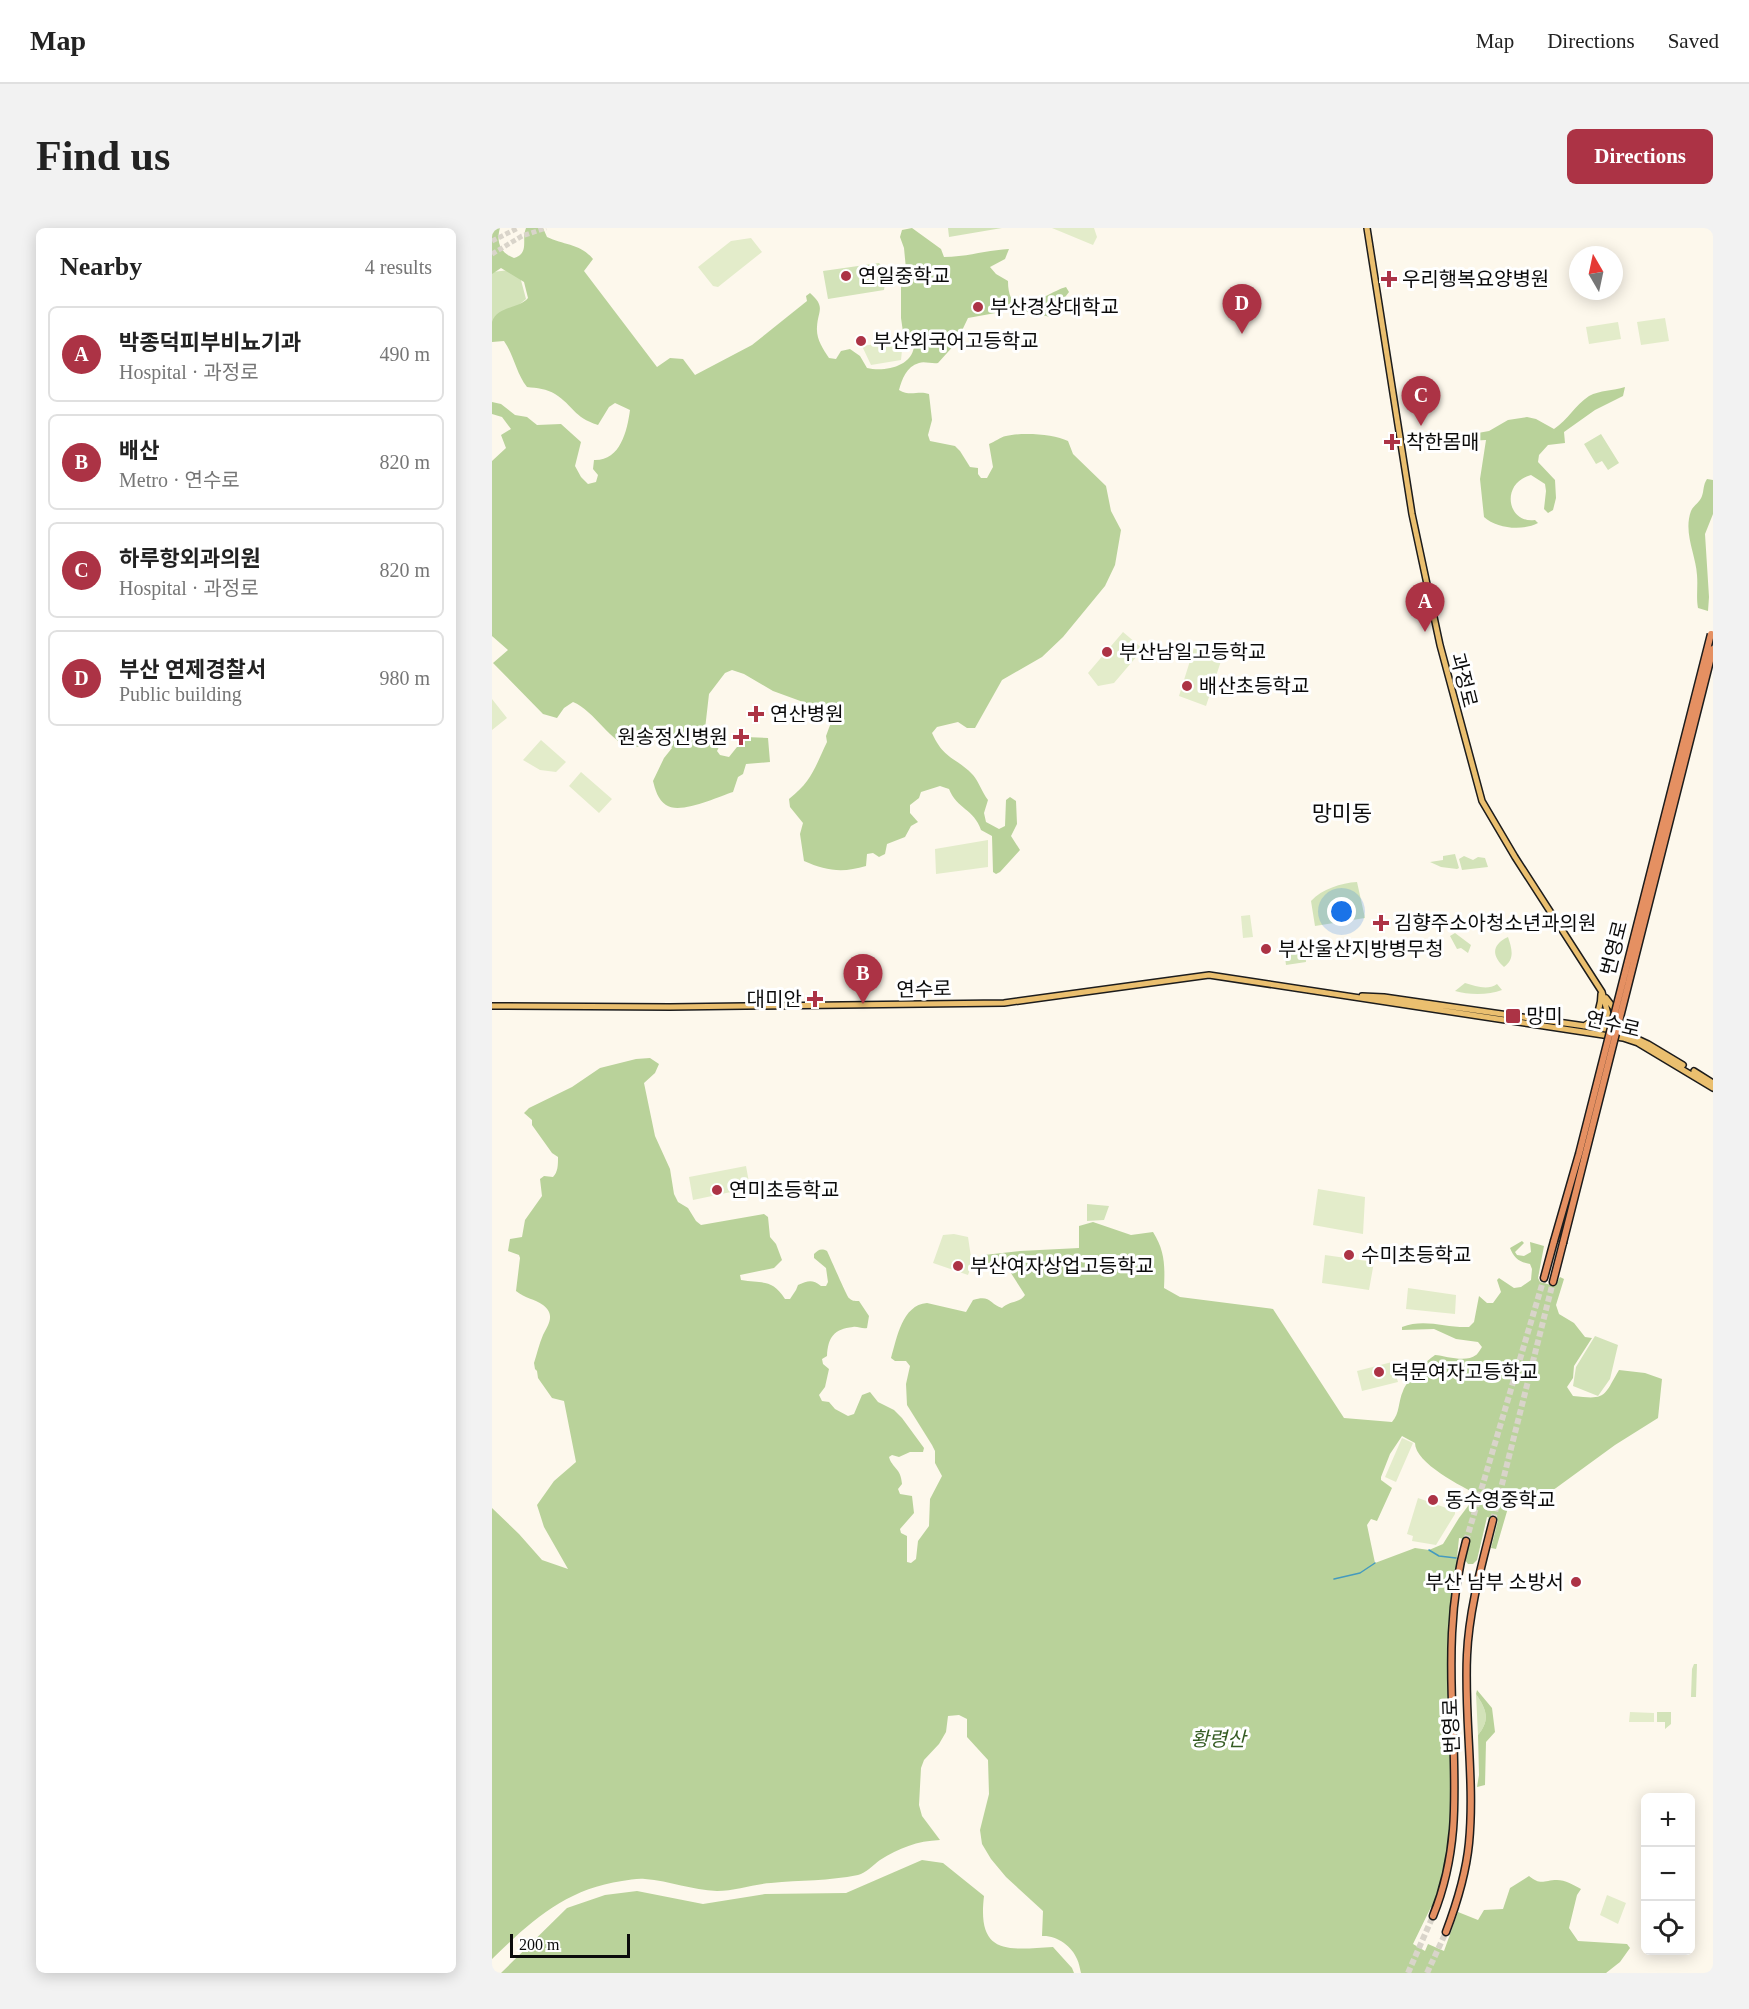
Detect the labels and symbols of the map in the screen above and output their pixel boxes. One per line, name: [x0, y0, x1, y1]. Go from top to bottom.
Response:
north arrow: [1569, 246, 1623, 300]
place label: 연일중학교: [858, 265, 950, 287]
place label: 우리행복요양병원: [1402, 268, 1549, 290]
marker: 연일중학교: [839, 269, 853, 283]
marker: 우리행복요양병원: [1380, 270, 1398, 288]
pin: D: [1222, 285, 1262, 334]
place label: 부산경상대학교: [990, 296, 1119, 318]
marker: 부산경상대학교: [971, 300, 985, 314]
place label: 부산외국어고등학교: [873, 330, 1039, 352]
marker: 부산외국어고등학교: [854, 334, 868, 348]
pin: C: [1402, 376, 1440, 426]
place label: 착한몸매: [1406, 431, 1480, 453]
marker: 착한몸매: [1383, 433, 1401, 451]
pin: A: [1406, 582, 1444, 632]
place label: 부산남일고등학교: [1119, 641, 1266, 663]
marker: 부산남일고등학교: [1100, 645, 1114, 659]
street label: 과정로: [1447, 651, 1481, 709]
place label: 배산초등학교: [1199, 675, 1309, 697]
marker: 배산초등학교: [1180, 679, 1194, 693]
place label: 연산병원: [770, 703, 844, 725]
marker: 연산병원: [747, 705, 765, 723]
place label: 원송정신병원: [618, 726, 728, 748]
marker: 원송정신병원: [732, 728, 750, 746]
district label: 망미동: [1312, 801, 1372, 826]
your location: [1327, 897, 1356, 926]
place label: 김향주소아청소년과의원: [1394, 912, 1596, 934]
marker: 김향주소아청소년과의원: [1372, 914, 1390, 932]
street label: 번영로: [1597, 919, 1631, 977]
place label: 부산울산지방병무청: [1278, 938, 1444, 960]
marker: 부산울산지방병무청: [1259, 942, 1273, 956]
pin: B: [844, 954, 883, 1004]
street label: 연수로: [896, 978, 952, 1000]
place label: 대미안: [747, 988, 802, 1010]
marker: 대미안: [806, 990, 824, 1008]
place label: 망미: [1526, 1005, 1563, 1027]
marker: 망미: [1504, 1007, 1522, 1025]
street label: 연수로: [1584, 1007, 1642, 1041]
place label: 연미초등학교: [729, 1179, 839, 1201]
marker: 연미초등학교: [710, 1183, 724, 1197]
place label: 수미초등학교: [1361, 1244, 1471, 1266]
marker: 수미초등학교: [1342, 1248, 1356, 1262]
place label: 부산여자상업고등학교: [970, 1255, 1154, 1277]
marker: 부산여자상업고등학교: [951, 1259, 965, 1273]
place label: 덕문여자고등학교: [1391, 1361, 1538, 1383]
marker: 덕문여자고등학교: [1372, 1365, 1386, 1379]
place label: 동수영중학교: [1445, 1489, 1555, 1511]
marker: 동수영중학교: [1426, 1493, 1440, 1507]
place label: 부산 남부 소방서: [1425, 1571, 1564, 1593]
marker: 부산 남부 소방서: [1569, 1575, 1583, 1589]
street label: 번영로: [1439, 1698, 1463, 1754]
park label: 황령산: [1190, 1728, 1248, 1750]
scale bar: [510, 1931, 630, 1958]

